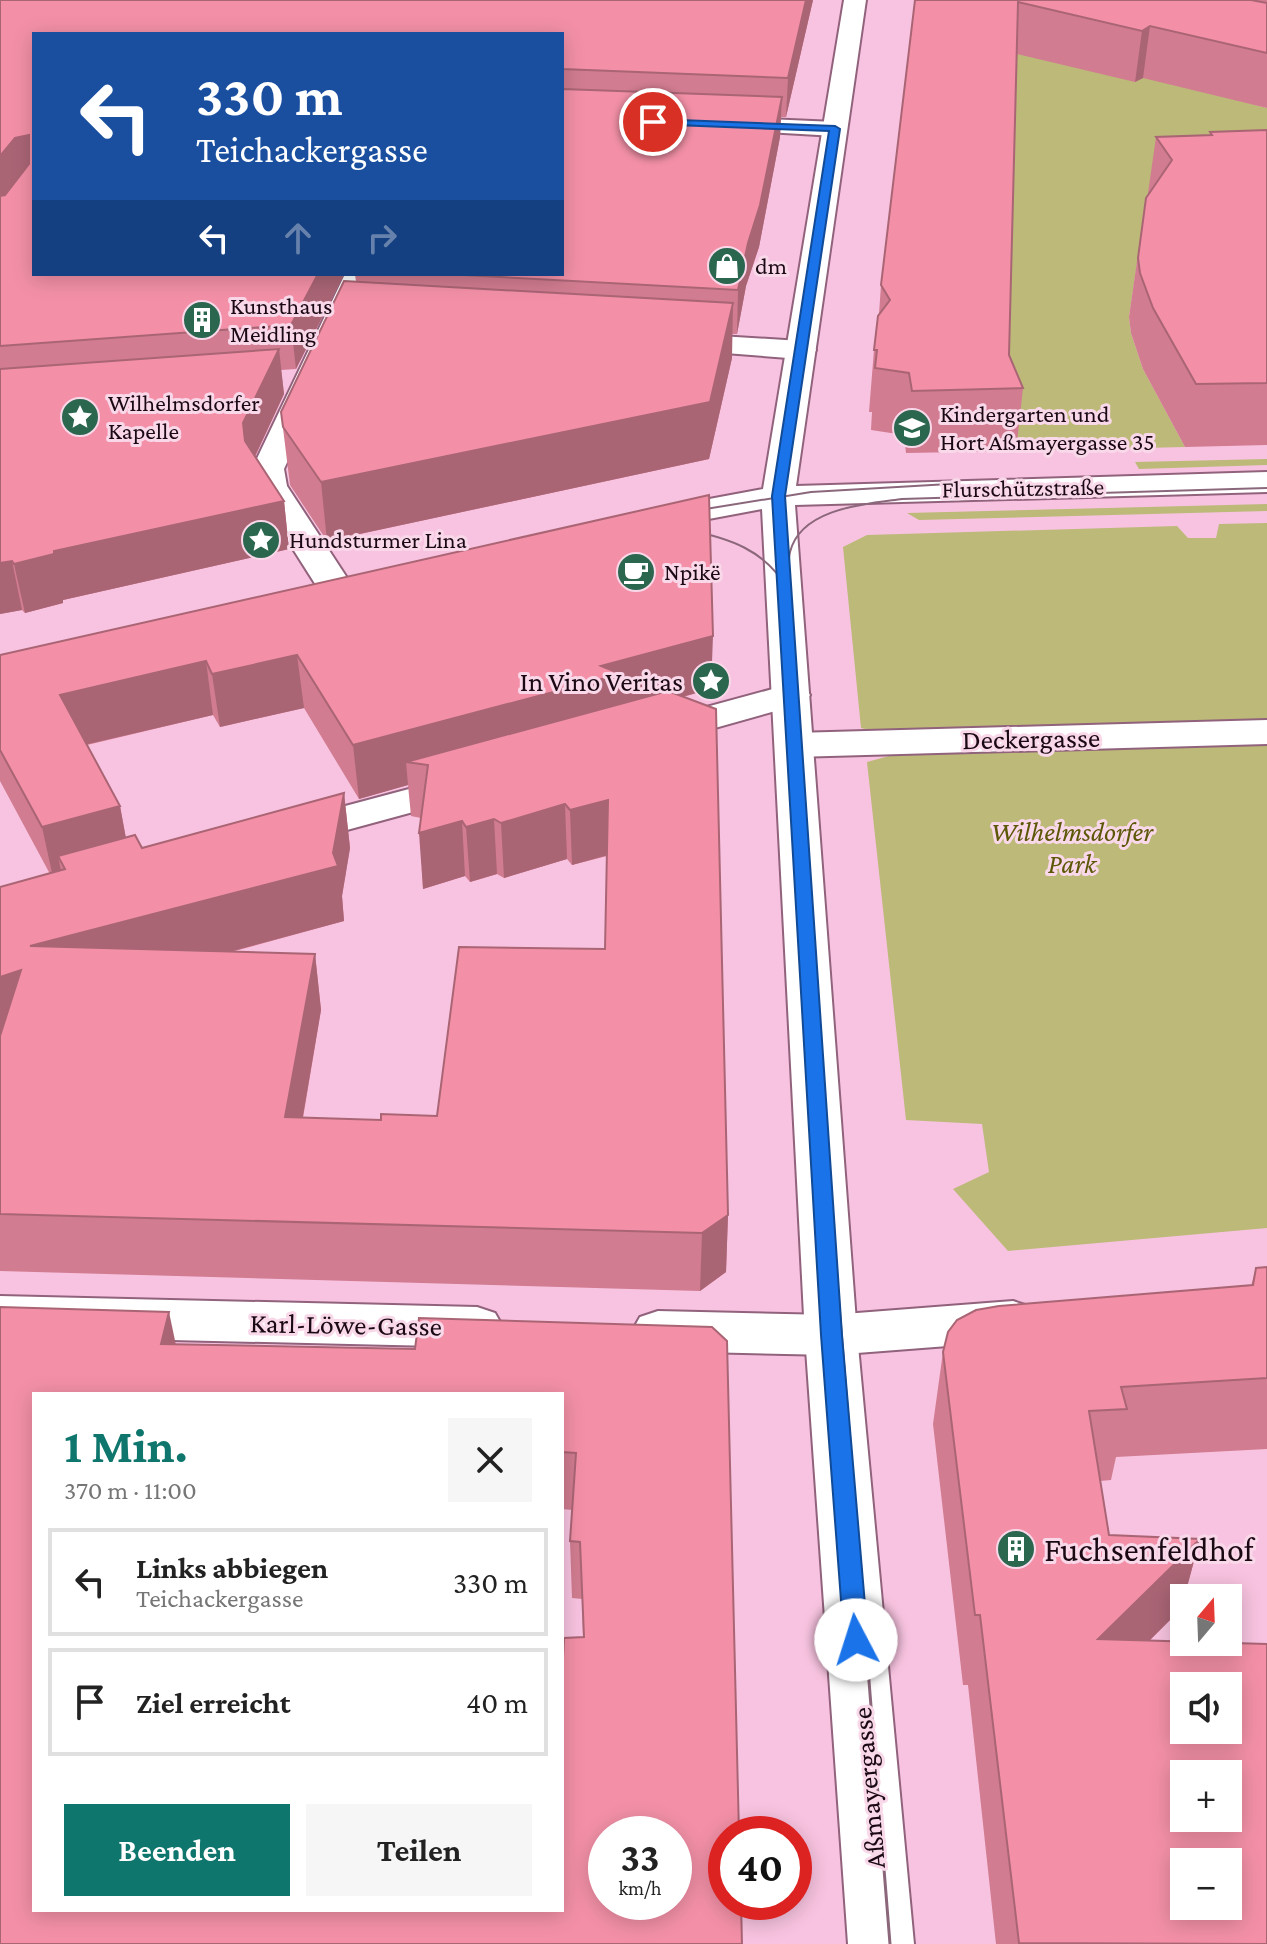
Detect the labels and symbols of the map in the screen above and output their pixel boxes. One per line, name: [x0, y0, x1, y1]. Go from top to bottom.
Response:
pin: [619, 88, 687, 156]
shop icon: dm: [706, 245, 748, 287]
place label: dm: [755, 252, 787, 279]
place label: Kunsthaus Meidling: [230, 292, 333, 347]
building icon: Kunsthaus Meidling: [181, 299, 223, 341]
place label: Wilhelmsdorfer Kapelle: [108, 389, 260, 444]
place icon: Wilhelmsdorfer Kapelle: [59, 396, 101, 438]
place label: Kindergarten und Hort Aßmayergasse 35: [940, 400, 1155, 455]
school or university icon: Kindergarten und Hort Aßmayergasse 35: [891, 407, 933, 449]
street label: Flurschützstraße: [941, 473, 1105, 502]
place icon: Hundsturmer Lina: [240, 519, 282, 561]
place label: Hundsturmer Lina: [289, 526, 467, 553]
cafe icon: Npikë: [615, 551, 657, 593]
place label: Npikë: [664, 558, 721, 585]
place icon: In Vino Veritas: [690, 660, 732, 702]
place label: In Vino Veritas: [520, 666, 683, 697]
street label: Deckergasse: [962, 722, 1100, 755]
park label: Wilhelmsdorfer Park: [991, 816, 1154, 879]
street label: Karl-Löwe-Gasse: [250, 1307, 442, 1342]
building icon: Fuchsenfeldhof: [995, 1528, 1037, 1570]
place label: Fuchsenfeldhof: [1044, 1531, 1256, 1568]
north arrow: [1170, 1584, 1242, 1656]
position arrow: [814, 1598, 898, 1682]
street label: Aßmayergasse: [846, 1706, 891, 1870]
speed limit sign: 40: [708, 1816, 812, 1920]

